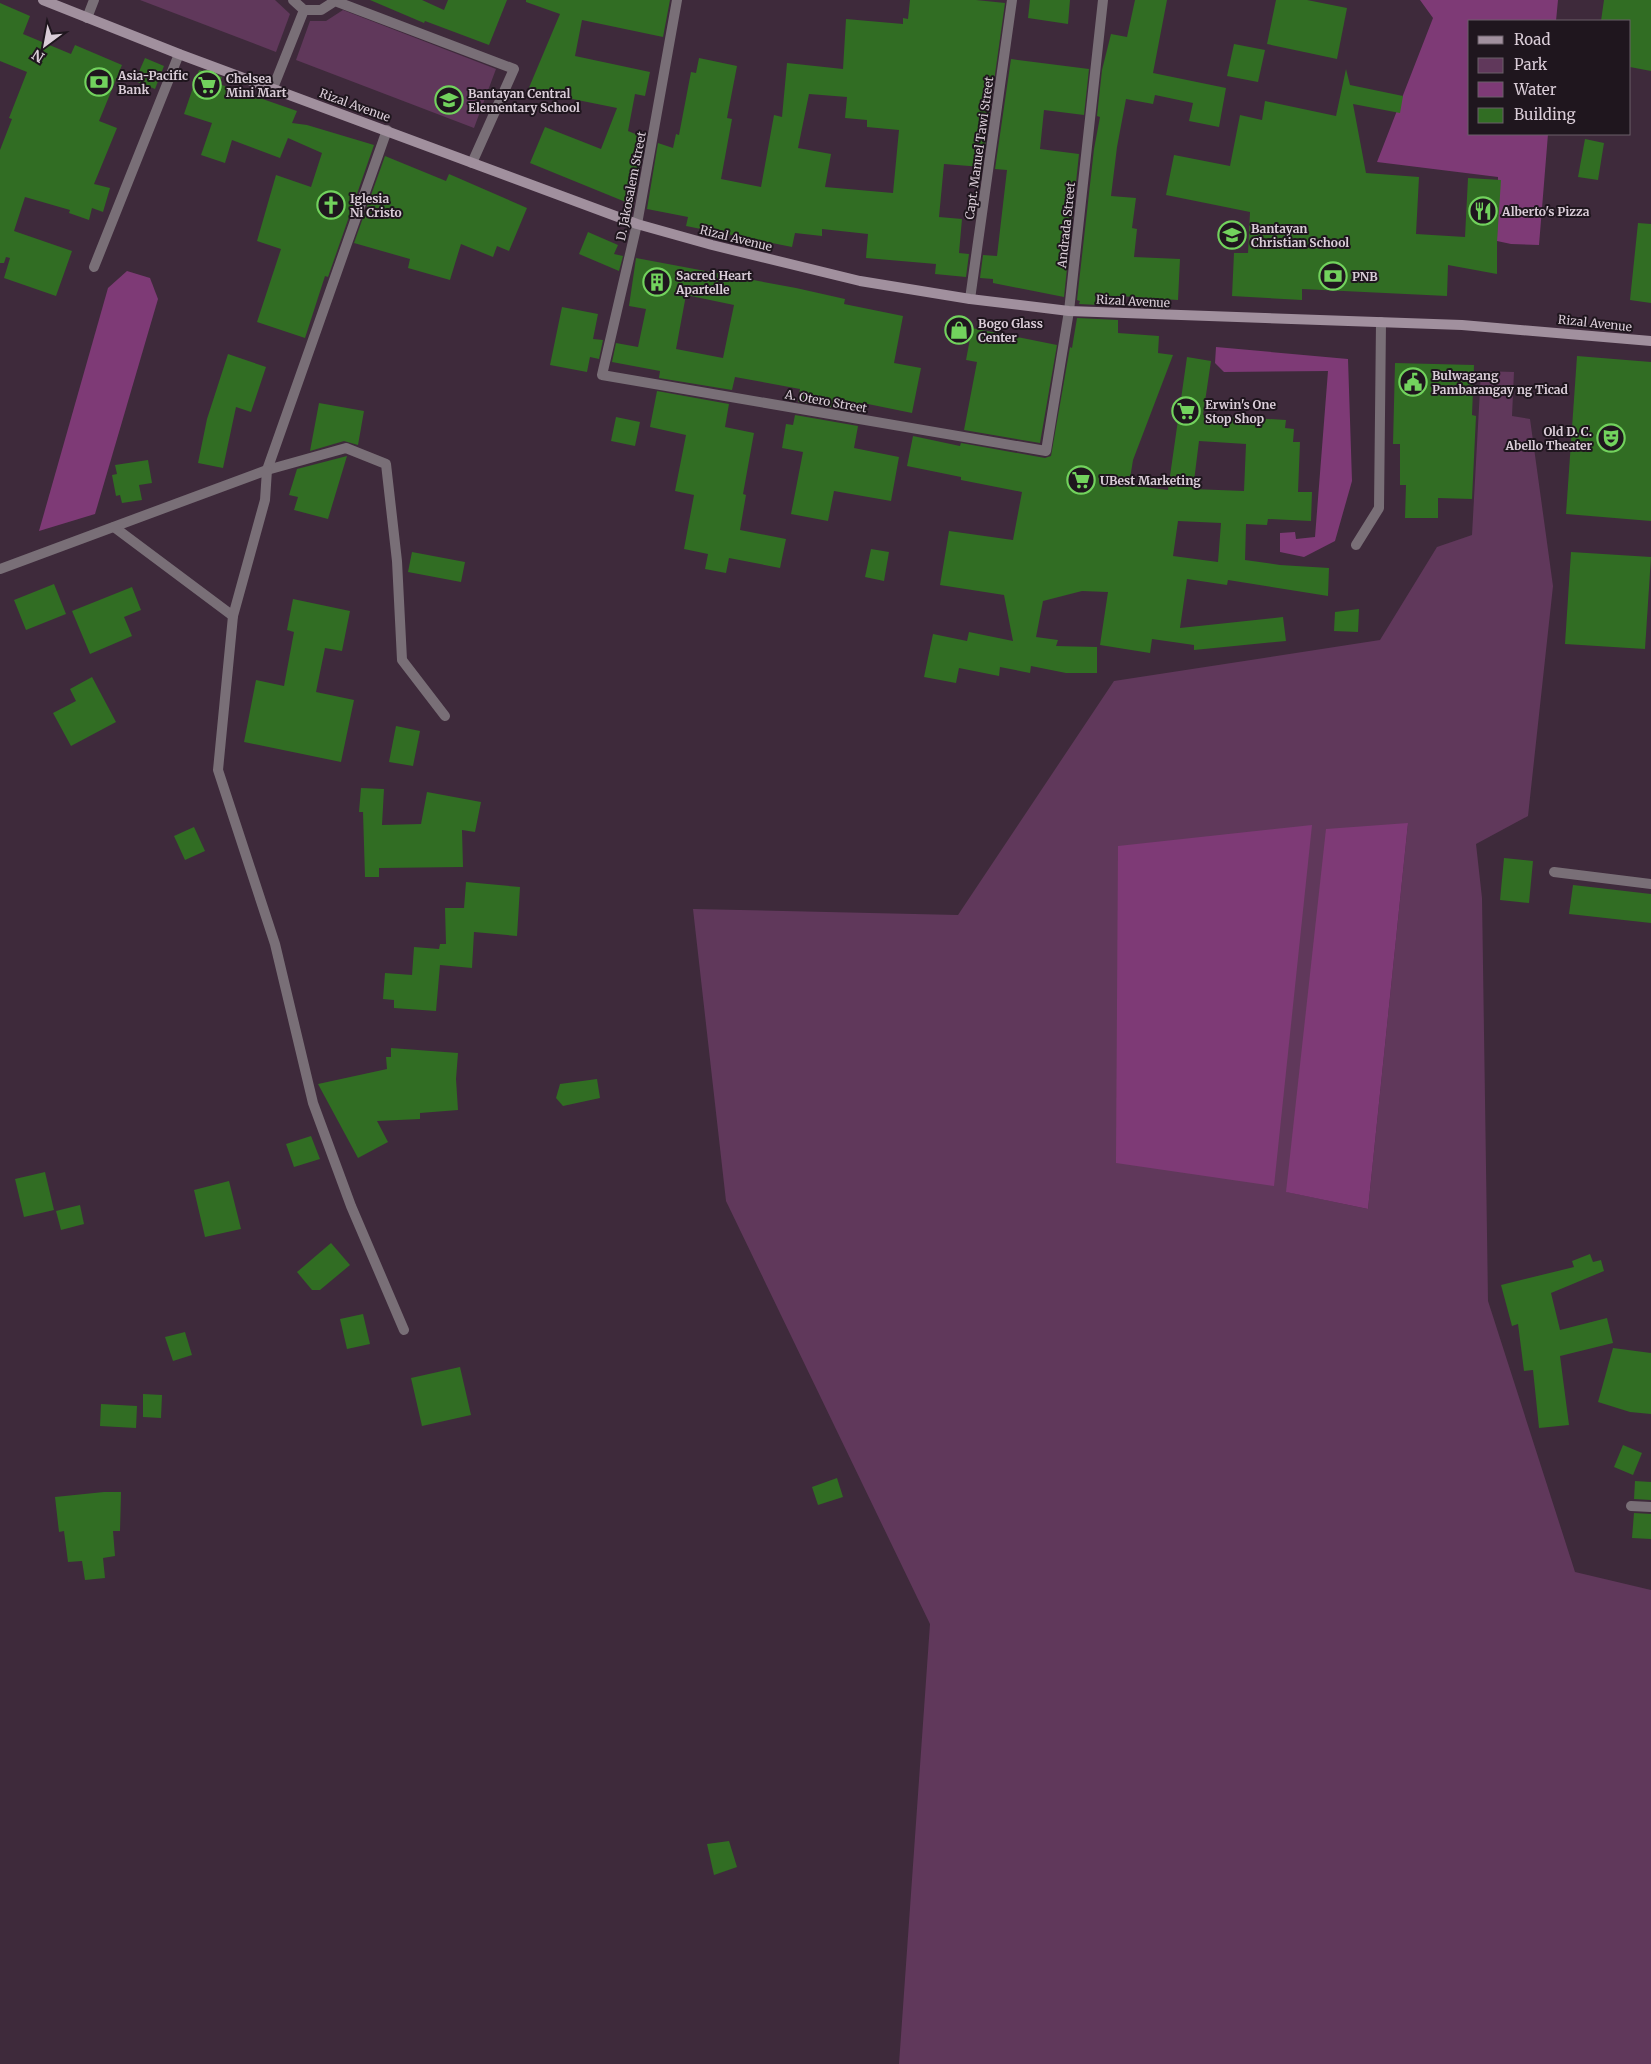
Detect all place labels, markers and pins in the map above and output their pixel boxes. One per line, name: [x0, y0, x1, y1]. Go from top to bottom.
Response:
bank icon: Asia-Pacific Bank: [84, 67, 114, 97]
place label: Asia-Pacific Bank: [117, 68, 188, 97]
supermarket icon: Chelsea Mini Mart: [192, 70, 222, 100]
place label: Chelsea Mini Mart: [226, 71, 287, 100]
school or university icon: Bantayan Central Elementary School: [434, 85, 464, 115]
place label: Bantayan Central Elementary School: [468, 86, 580, 115]
church icon: Iglesia Ni Cristo: [316, 190, 346, 220]
place label: Iglesia Ni Cristo: [350, 191, 402, 220]
restaurant icon: Alberto's Pizza: [1468, 196, 1498, 226]
place label: Alberto's Pizza: [1501, 204, 1590, 219]
school or university icon: Bantayan Christian School: [1217, 220, 1247, 250]
place label: Bantayan Christian School: [1251, 221, 1349, 250]
bank icon: PNB: [1318, 261, 1348, 291]
building icon: Sacred Heart Apartelle: [642, 267, 672, 297]
place label: Sacred Heart Apartelle: [675, 268, 752, 297]
place label: PNB: [1352, 269, 1378, 284]
shop icon: Bogo Glass Center: [944, 315, 974, 345]
place label: Bogo Glass Center: [978, 316, 1043, 345]
public building icon: Bulwagang Pambarangay ng Ticad: [1398, 367, 1428, 397]
place label: Bulwagang Pambarangay ng Ticad: [1432, 368, 1569, 397]
supermarket icon: Erwin's One Stop Shop: [1171, 396, 1201, 426]
place label: Erwin's One Stop Shop: [1205, 397, 1277, 426]
theatre icon: Old D. C. Abello Theater: [1596, 423, 1626, 453]
place label: Old D. C. Abello Theater: [1504, 424, 1592, 453]
supermarket icon: UBest Marketing: [1066, 465, 1096, 495]
place label: UBest Marketing: [1100, 473, 1201, 488]

